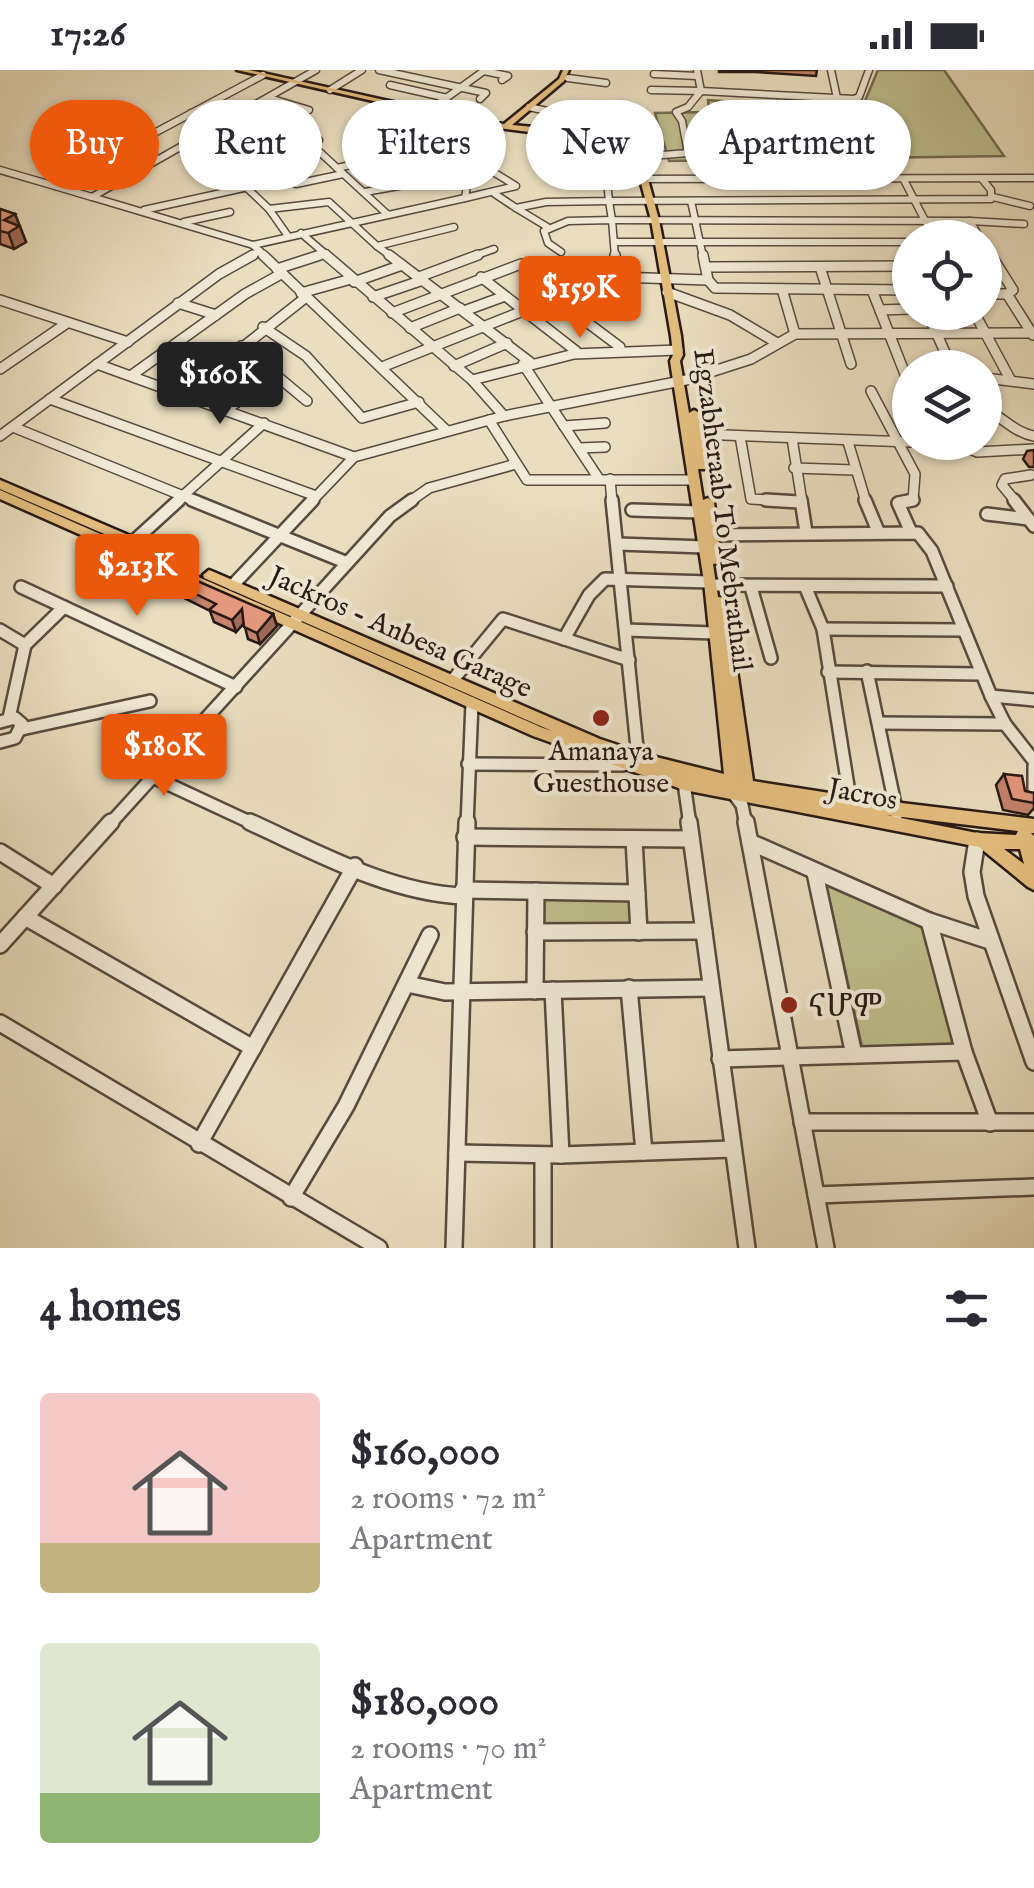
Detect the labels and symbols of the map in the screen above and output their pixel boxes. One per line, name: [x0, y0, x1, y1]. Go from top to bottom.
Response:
pin: $159K: [510, 256, 650, 341]
pin: $160K: [150, 342, 290, 427]
street label: Egzabheraab To Mebrathail: [684, 347, 759, 674]
pin: $213K: [67, 534, 207, 619]
street label: Jackros - Anbesa Garage: [260, 558, 537, 707]
marker: Amanaya Guesthouse: [590, 707, 612, 729]
pin: $180K: [94, 714, 234, 799]
place label: Amanaya Guesthouse: [533, 735, 669, 802]
street label: Jacros: [822, 771, 900, 819]
place label: ናሆም: [809, 987, 882, 1028]
marker: ናሆም: [778, 994, 800, 1016]

